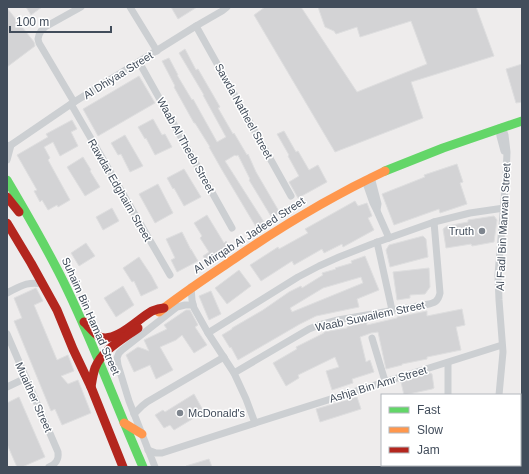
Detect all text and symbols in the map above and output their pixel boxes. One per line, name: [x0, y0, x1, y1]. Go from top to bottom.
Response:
scale bar: [10, 8, 111, 34]
text: 100 m: [16, 15, 49, 29]
street label: Al Dhiyaa Street: [81, 49, 155, 101]
street label: Sawda Natheel Street: [213, 61, 275, 161]
street label: Waab Al Theeb Street: [155, 95, 217, 195]
street label: Rawdat Edghaim Street: [86, 137, 154, 243]
street label: Al Fadl Bin Marwan Street: [494, 163, 512, 291]
street label: Al Mirqab Al Jadeed Street: [191, 194, 307, 276]
place label: Truth: [449, 225, 474, 237]
marker: Truth: [477, 226, 487, 236]
street label: Suhaim Bin Hamad Street: [60, 255, 122, 377]
street label: Waab Suwailem Street: [314, 299, 426, 333]
street label: Muaither Street: [13, 360, 55, 434]
street label: Ashja Bin Amr Street: [328, 363, 428, 405]
legend: [381, 394, 521, 466]
text: Fast: [417, 403, 441, 417]
place label: McDonald's: [188, 407, 246, 419]
marker: McDonald's: [175, 408, 185, 418]
text: Slow: [417, 423, 443, 437]
text: Jam: [417, 443, 440, 457]

